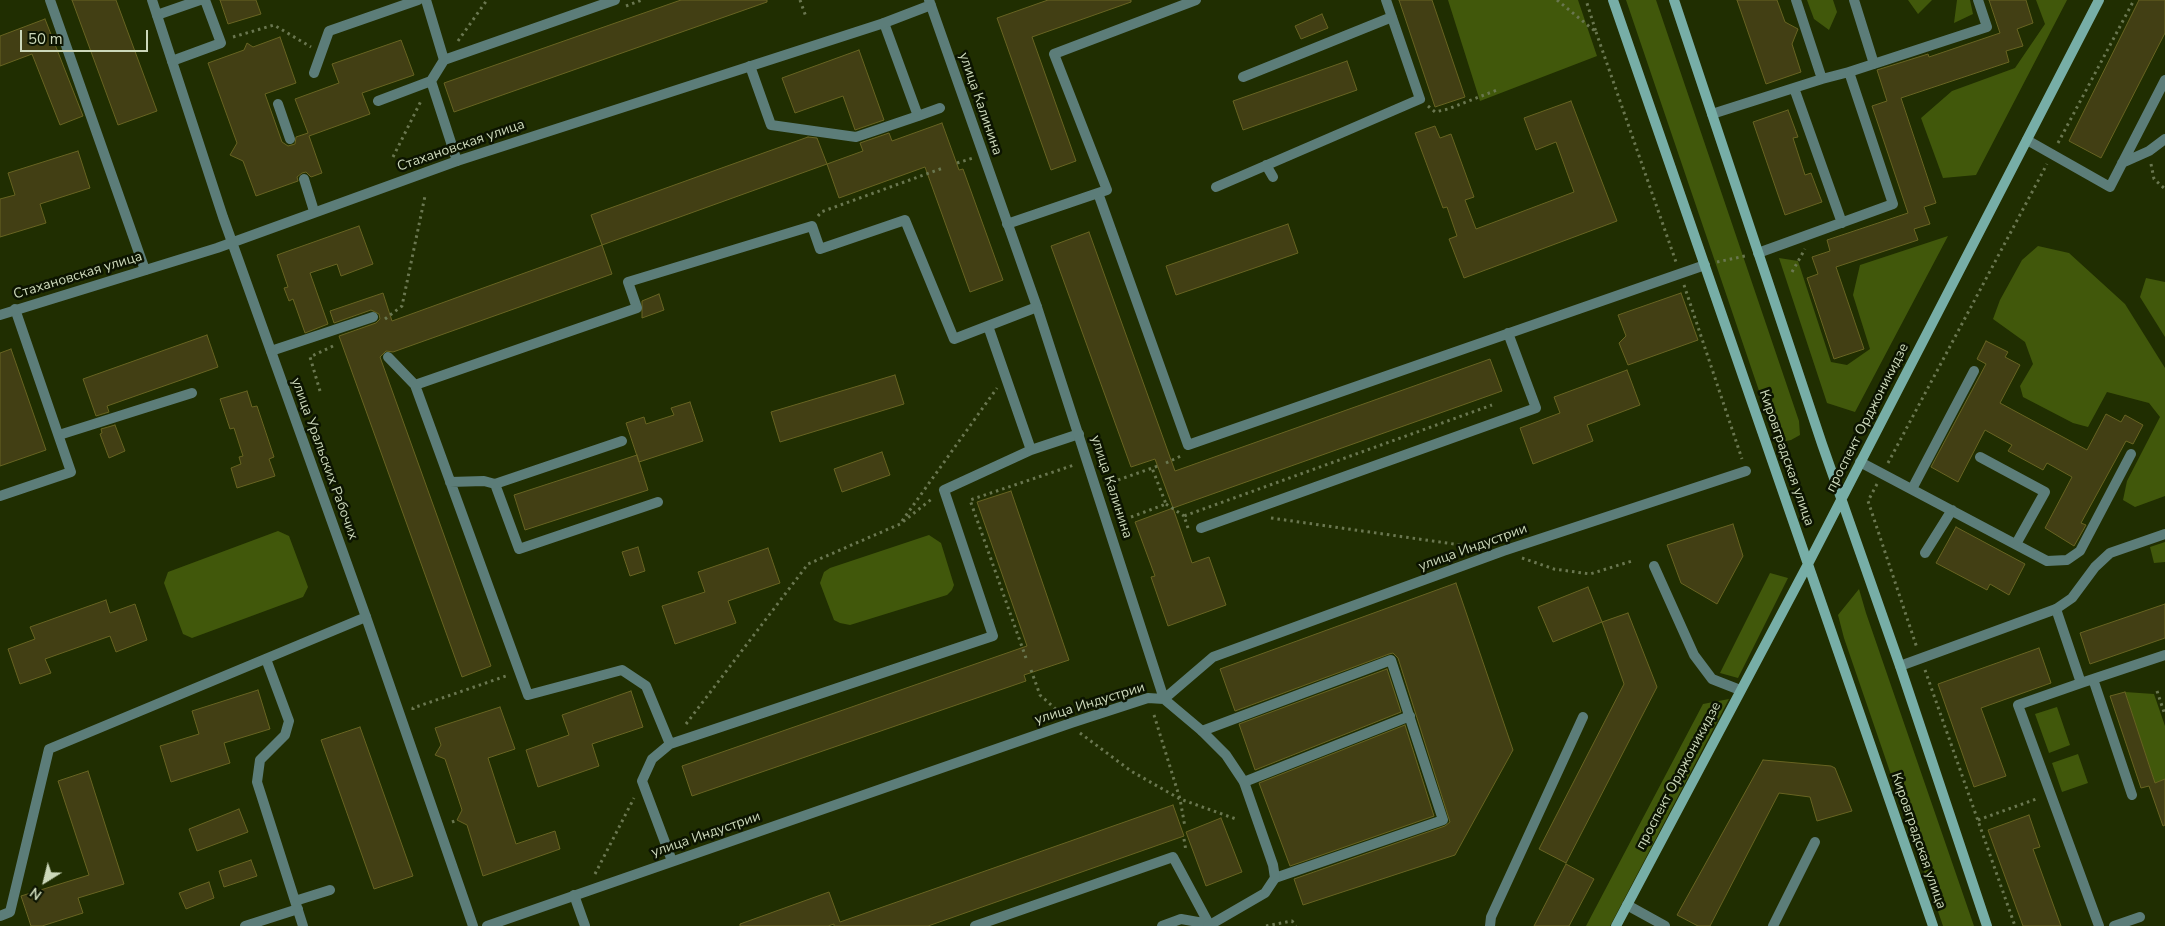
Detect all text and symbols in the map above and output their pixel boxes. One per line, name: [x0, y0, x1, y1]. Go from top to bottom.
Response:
scale bar: [22, 20, 150, 52]
text: 50 m: [28, 29, 63, 49]
street label: улица Калинина: [955, 50, 1005, 158]
street label: Стахановская улица: [395, 116, 527, 176]
street label: Стахановская улица: [12, 248, 144, 304]
street label: проспект Орджоникидзе: [1823, 341, 1913, 495]
street label: улица Уральских Рабочих: [287, 376, 361, 542]
street label: Кировградская улица: [1755, 388, 1817, 528]
street label: улица Калинина: [1086, 433, 1136, 541]
street label: улица Индустрии: [1416, 521, 1530, 575]
street label: улица Индустрии: [1033, 679, 1147, 729]
street label: проспект Орджоникидзе: [1633, 699, 1725, 853]
street label: Кировградская улица: [1887, 771, 1949, 911]
street label: улица Индустрии: [649, 808, 763, 862]
north arrow: [20, 856, 70, 906]
text: N: [26, 883, 46, 904]

